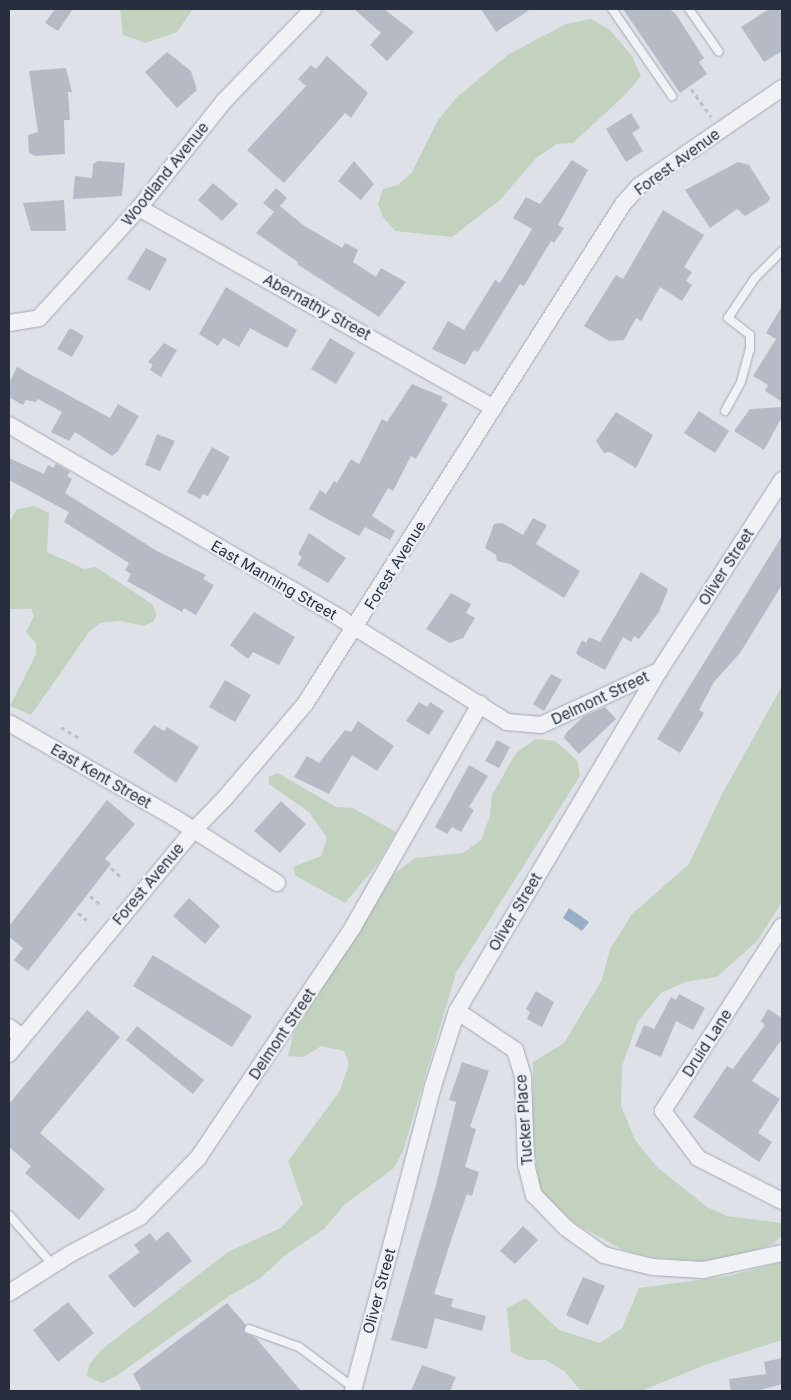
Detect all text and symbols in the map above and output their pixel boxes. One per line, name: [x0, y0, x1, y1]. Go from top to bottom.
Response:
street label: Woodland Avenue: [118, 119, 212, 229]
street label: Forest Avenue: [631, 125, 723, 199]
street label: Abernathy Street: [260, 270, 374, 344]
street label: Forest Avenue: [361, 517, 429, 613]
street label: Oliver Street: [695, 525, 757, 609]
street label: East Manning Street: [208, 537, 340, 623]
street label: Delmont Street: [548, 668, 652, 728]
street label: East Kent Street: [48, 740, 154, 812]
street label: Forest Avenue: [109, 839, 187, 929]
street label: Oliver Street: [485, 870, 545, 954]
street label: Delmont Street: [245, 985, 319, 1083]
street label: Druid Lane: [679, 1006, 735, 1080]
street label: Tucker Place: [512, 1074, 536, 1166]
street label: Oliver Street: [359, 1246, 399, 1336]

